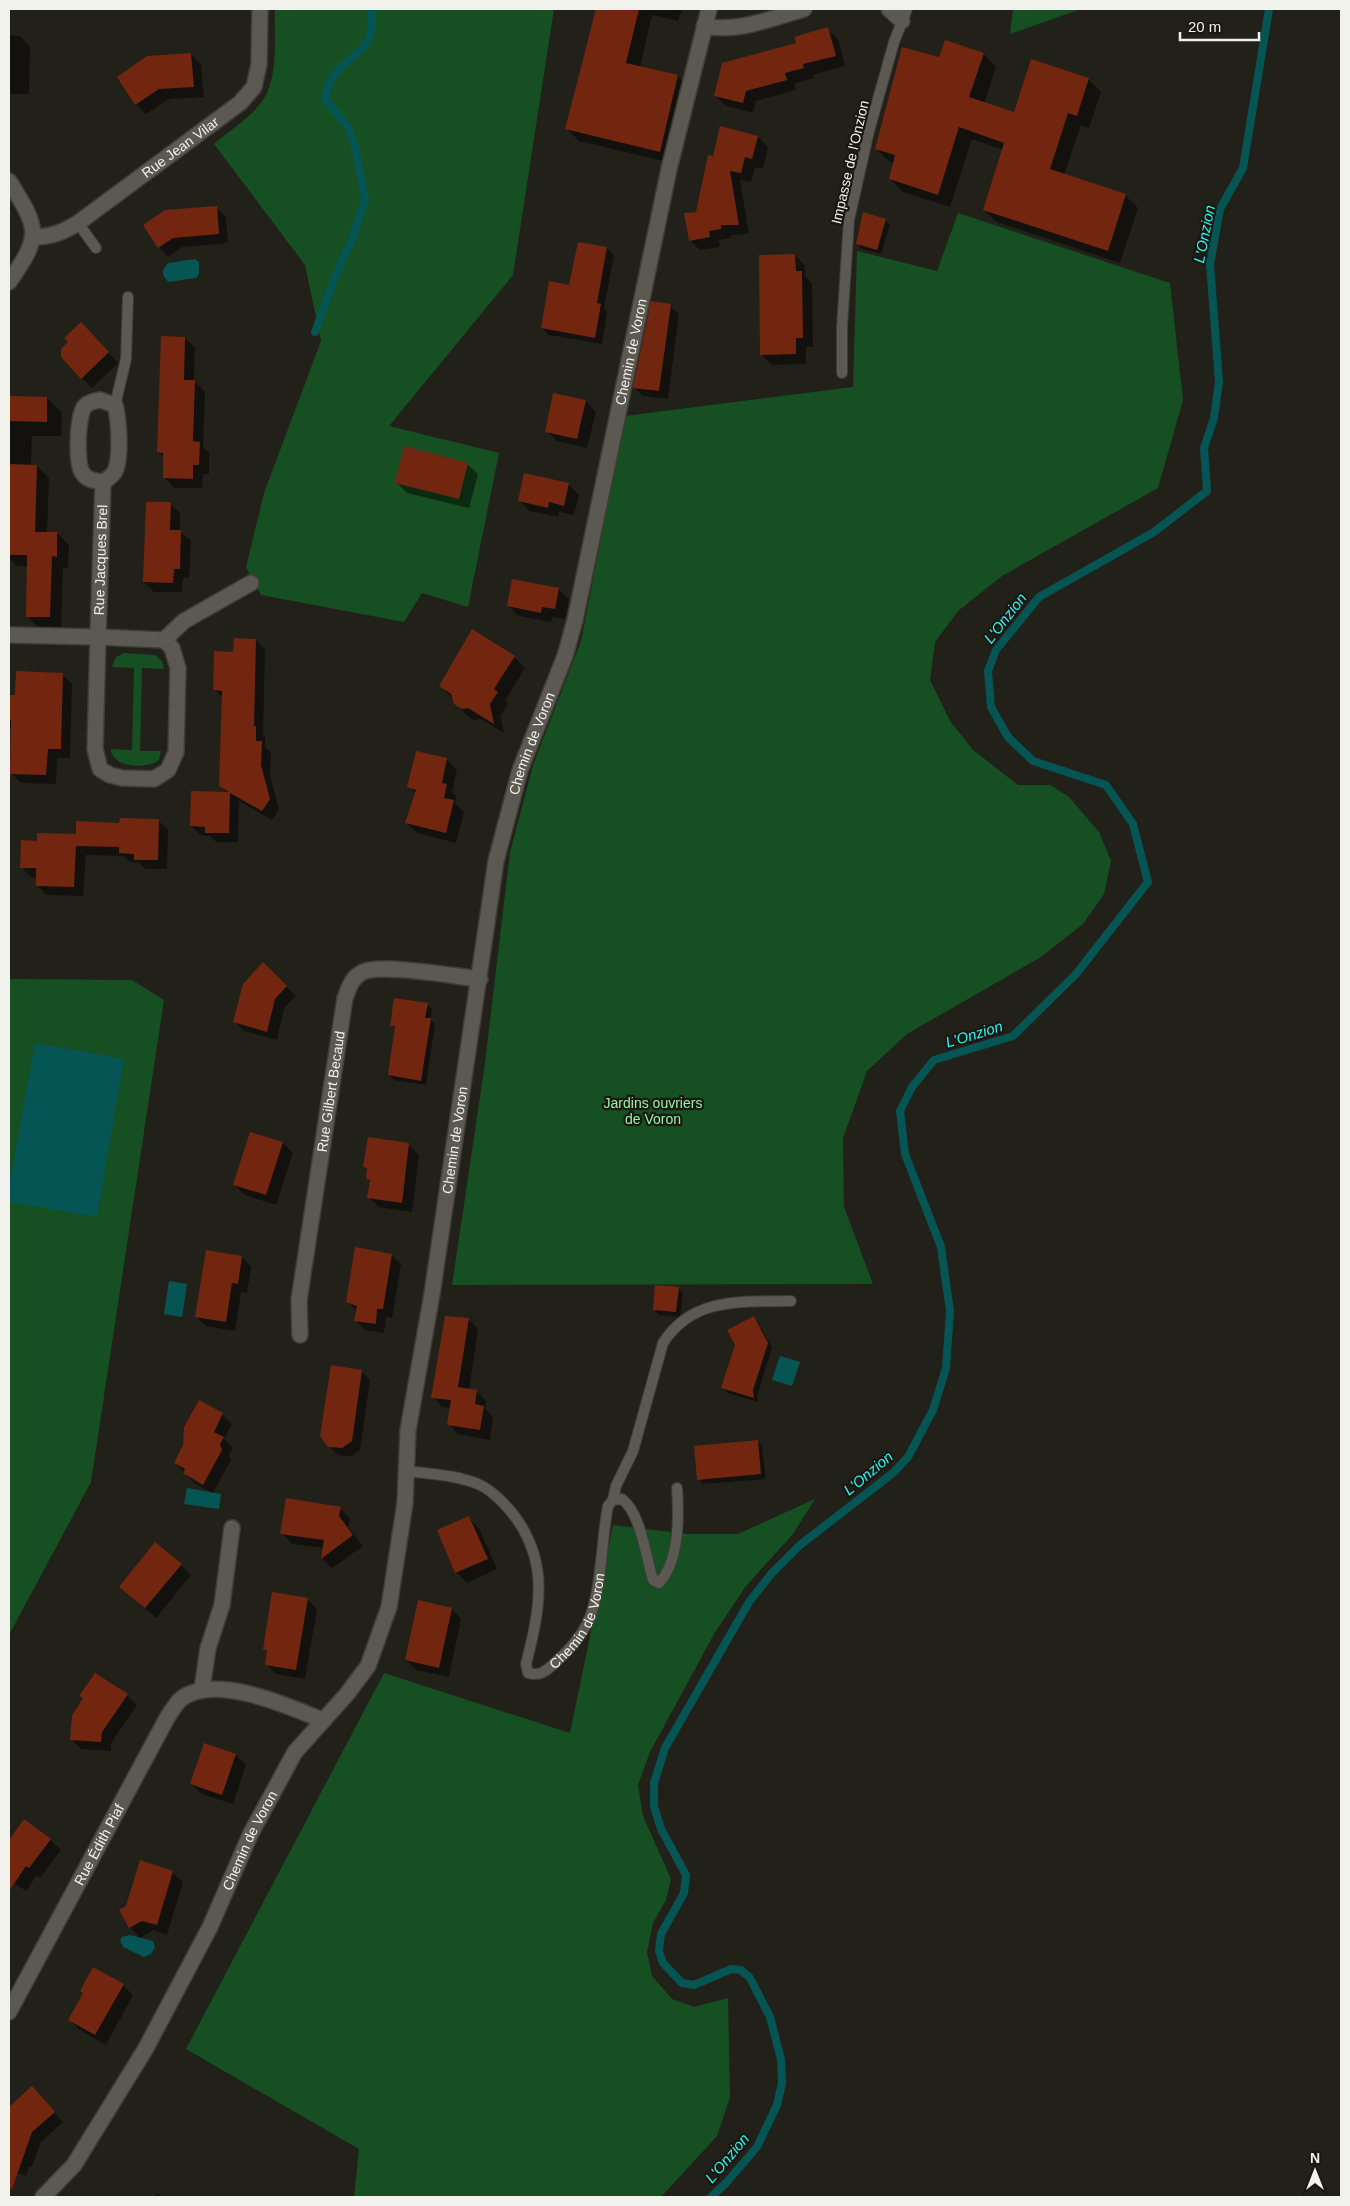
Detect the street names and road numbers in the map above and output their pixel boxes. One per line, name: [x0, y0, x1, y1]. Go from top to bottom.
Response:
street label: Impasse de l'Onzion: [828, 99, 872, 225]
street label: Rue Jean Vilar: [139, 113, 222, 181]
street label: Chemin de Voron: [612, 297, 650, 407]
street label: Rue Jacques Brel: [91, 505, 110, 616]
street label: Chemin de Voron: [506, 690, 558, 797]
street label: Rue Gilbert Becaud: [314, 1030, 348, 1153]
street label: Chemin de Voron: [439, 1085, 471, 1195]
street label: Chemin de Voron: [546, 1572, 608, 1672]
street label: Chemin de Voron: [219, 1788, 280, 1893]
street label: Rue Édith Piaf: [71, 1801, 127, 1888]

